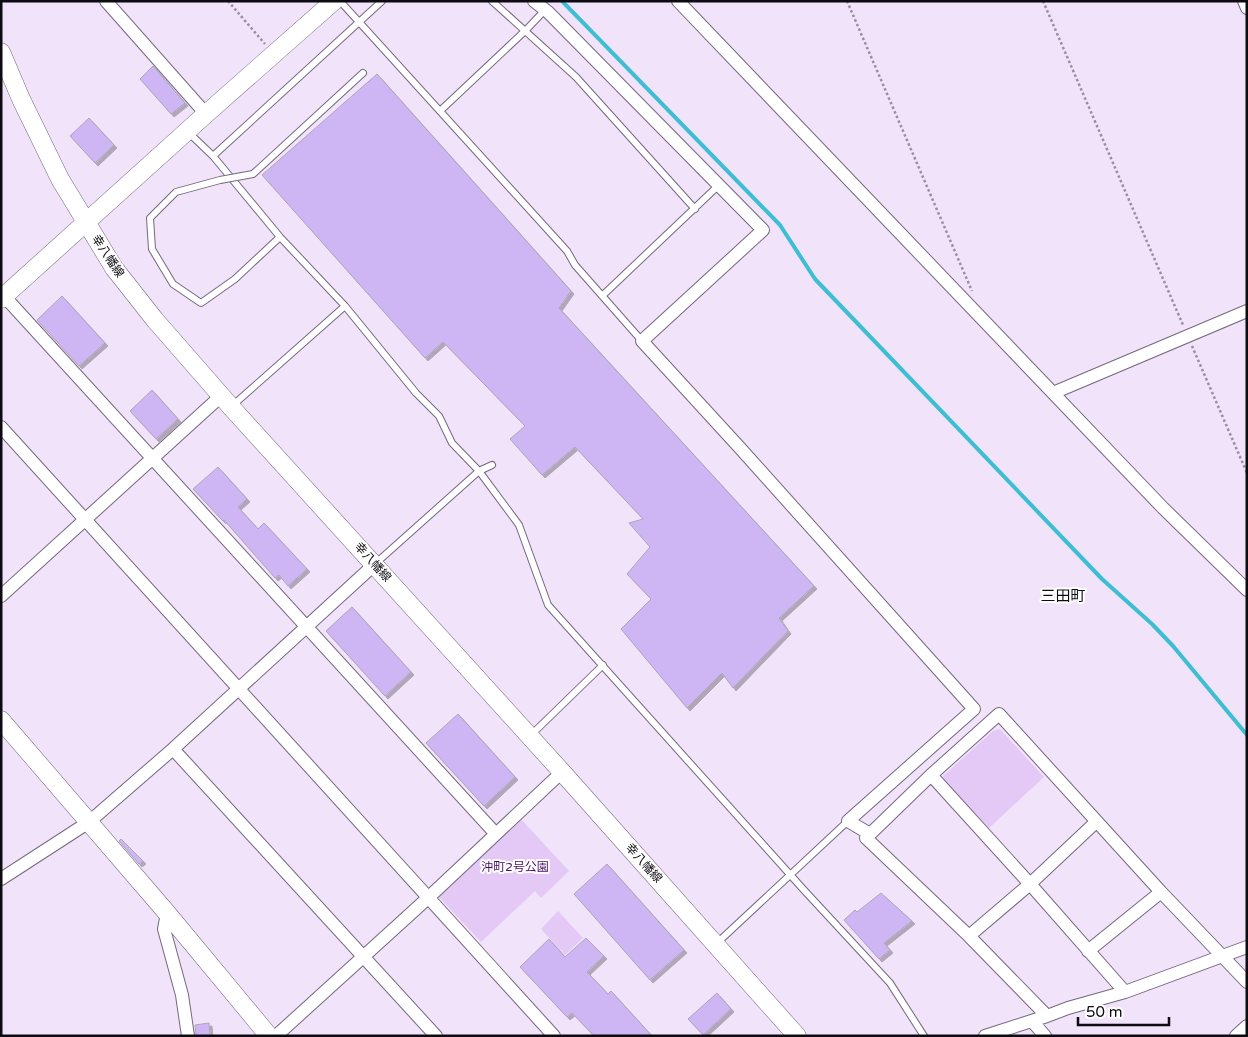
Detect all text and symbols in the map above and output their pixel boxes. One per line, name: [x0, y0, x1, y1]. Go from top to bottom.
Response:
street label: 幸八幡線: [89, 232, 127, 280]
street label: 幸八幡線: [352, 539, 394, 585]
district label: 三田町: [1040, 587, 1086, 605]
street label: 幸八幡線: [623, 840, 665, 886]
park label: 沖町2号公園: [481, 860, 549, 874]
scale bar: [1078, 994, 1169, 1026]
text: 50 m: [1086, 1003, 1123, 1021]

